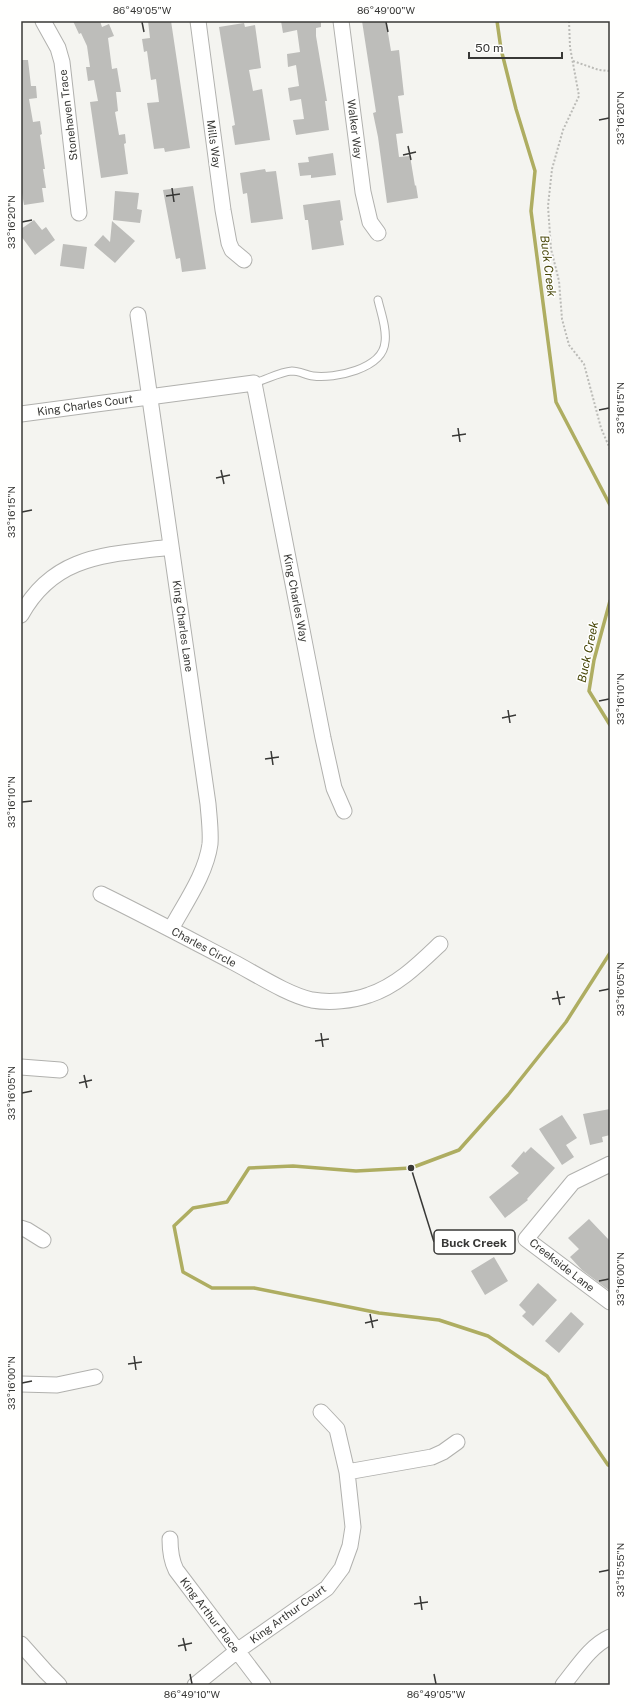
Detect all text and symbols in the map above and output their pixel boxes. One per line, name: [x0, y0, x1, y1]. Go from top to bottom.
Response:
text: 86°49'05"W: [113, 4, 172, 16]
text: 86°49'00"W: [357, 4, 416, 16]
scale bar: [469, 34, 562, 60]
text: 50 m: [475, 41, 503, 55]
street label: Stonehaven Trace: [56, 69, 80, 161]
text: 33°16'20"N: [614, 91, 626, 145]
street label: Walker Way: [345, 98, 365, 160]
street label: Mills Way: [205, 119, 223, 169]
text: 33°16'20"N: [5, 195, 17, 249]
water label: Buck Creek: [537, 234, 559, 298]
text: 33°16'15"N: [614, 382, 626, 434]
street label: King Charles Court: [36, 392, 134, 418]
text: 33°16'15"N: [5, 486, 17, 538]
street label: King Charles Way: [282, 553, 310, 643]
street label: King Charles Lane: [171, 579, 195, 673]
water label: Buck Creek: [575, 620, 601, 684]
text: 33°16'10"N: [614, 673, 626, 725]
text: 33°16'10"N: [5, 776, 17, 828]
street label: Charles Circle: [170, 925, 238, 969]
text: 33°16'05"N: [614, 962, 626, 1016]
text: 33°16'05"N: [5, 1066, 17, 1120]
callout: Buck Creek: [434, 1230, 515, 1254]
text: Buck Creek: [441, 1236, 507, 1250]
street label: Creekside Lane: [527, 1236, 597, 1294]
text: 33°16'00"N: [614, 1252, 626, 1306]
text: 33°16'00"N: [5, 1356, 17, 1410]
text: 33°15'55"N: [614, 1543, 626, 1597]
street label: King Arthur Place: [178, 1575, 242, 1655]
street label: King Arthur Court: [248, 1582, 328, 1646]
text: 86°49'10"W: [164, 1688, 221, 1700]
text: 86°49'05"W: [407, 1688, 466, 1700]

